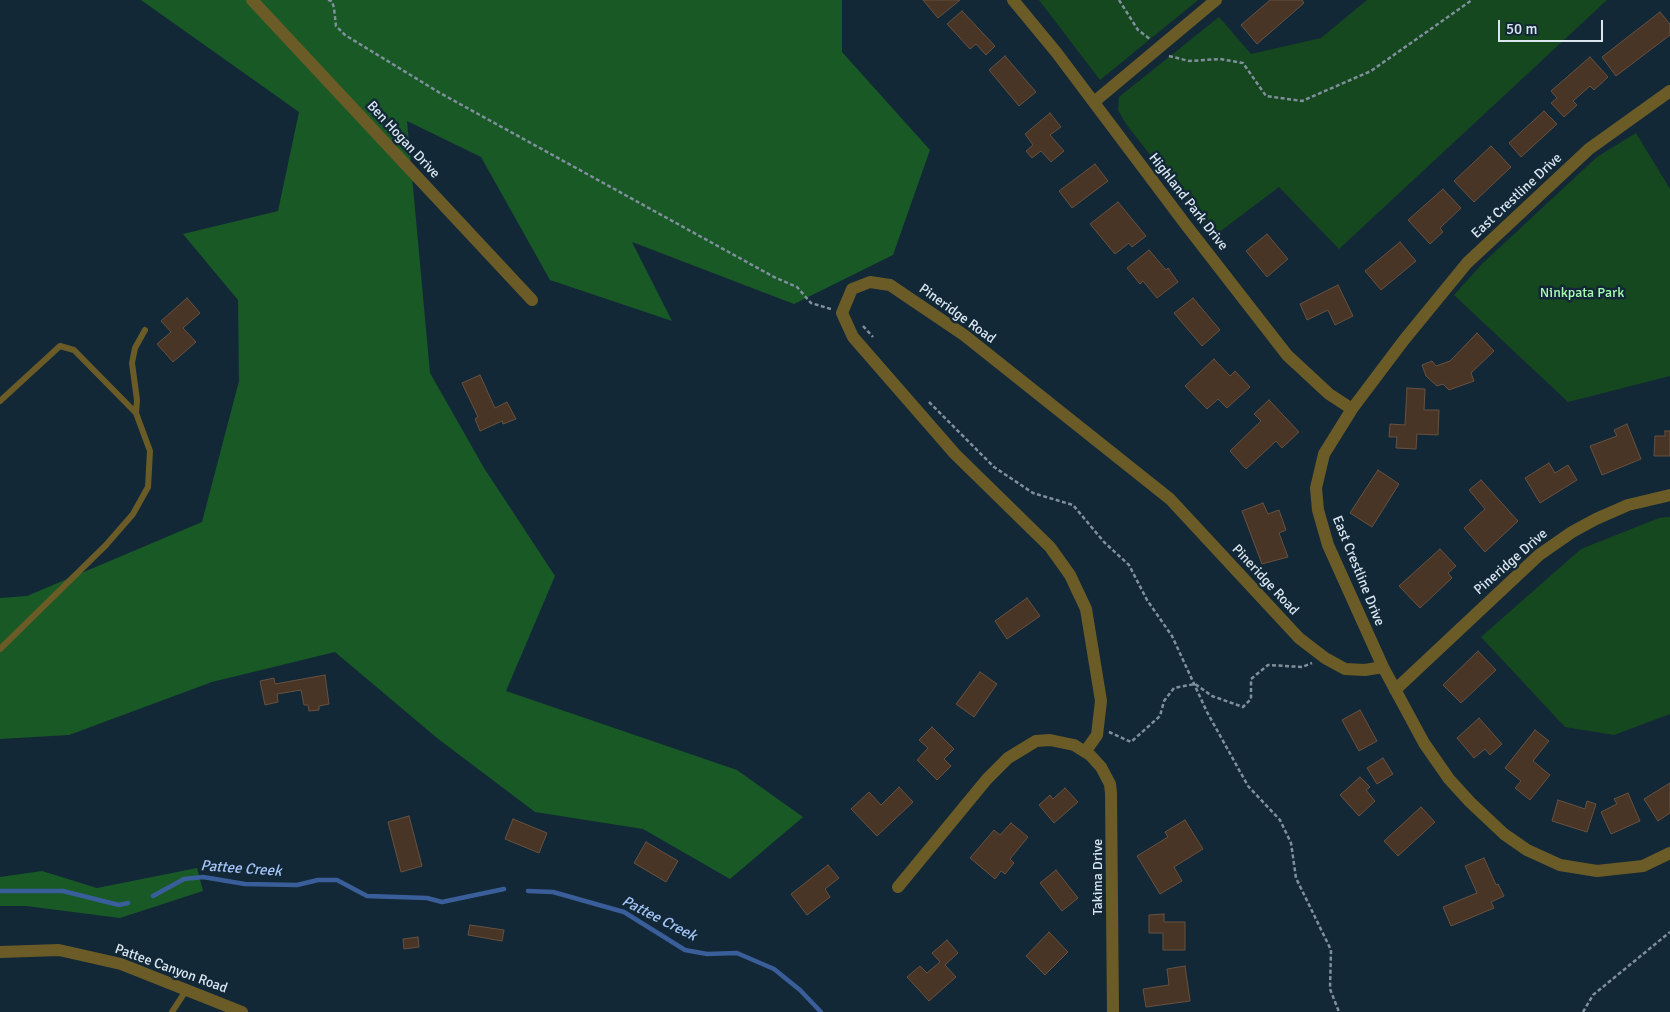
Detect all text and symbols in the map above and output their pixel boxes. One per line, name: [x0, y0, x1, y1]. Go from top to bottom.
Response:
scale bar: [1500, 10, 1605, 42]
text: 50 m: [1506, 20, 1537, 38]
street label: Ben Hogan Drive: [363, 98, 443, 182]
street label: Highland Park Drive: [1145, 150, 1231, 254]
street label: East Crestline Drive: [1468, 150, 1566, 242]
street label: Pineridge Road: [915, 281, 999, 347]
park label: Ninkpata Park: [1540, 285, 1624, 301]
street label: East Crestline Drive: [1328, 513, 1388, 629]
street label: Pineridge Drive: [1471, 526, 1551, 598]
street label: Pineridge Road: [1228, 541, 1302, 619]
street label: Takima Drive: [1090, 839, 1106, 915]
water label: Pattee Creek: [200, 857, 282, 881]
water label: Pattee Creek: [619, 893, 699, 945]
street label: Pattee Canyon Road: [112, 941, 230, 997]

